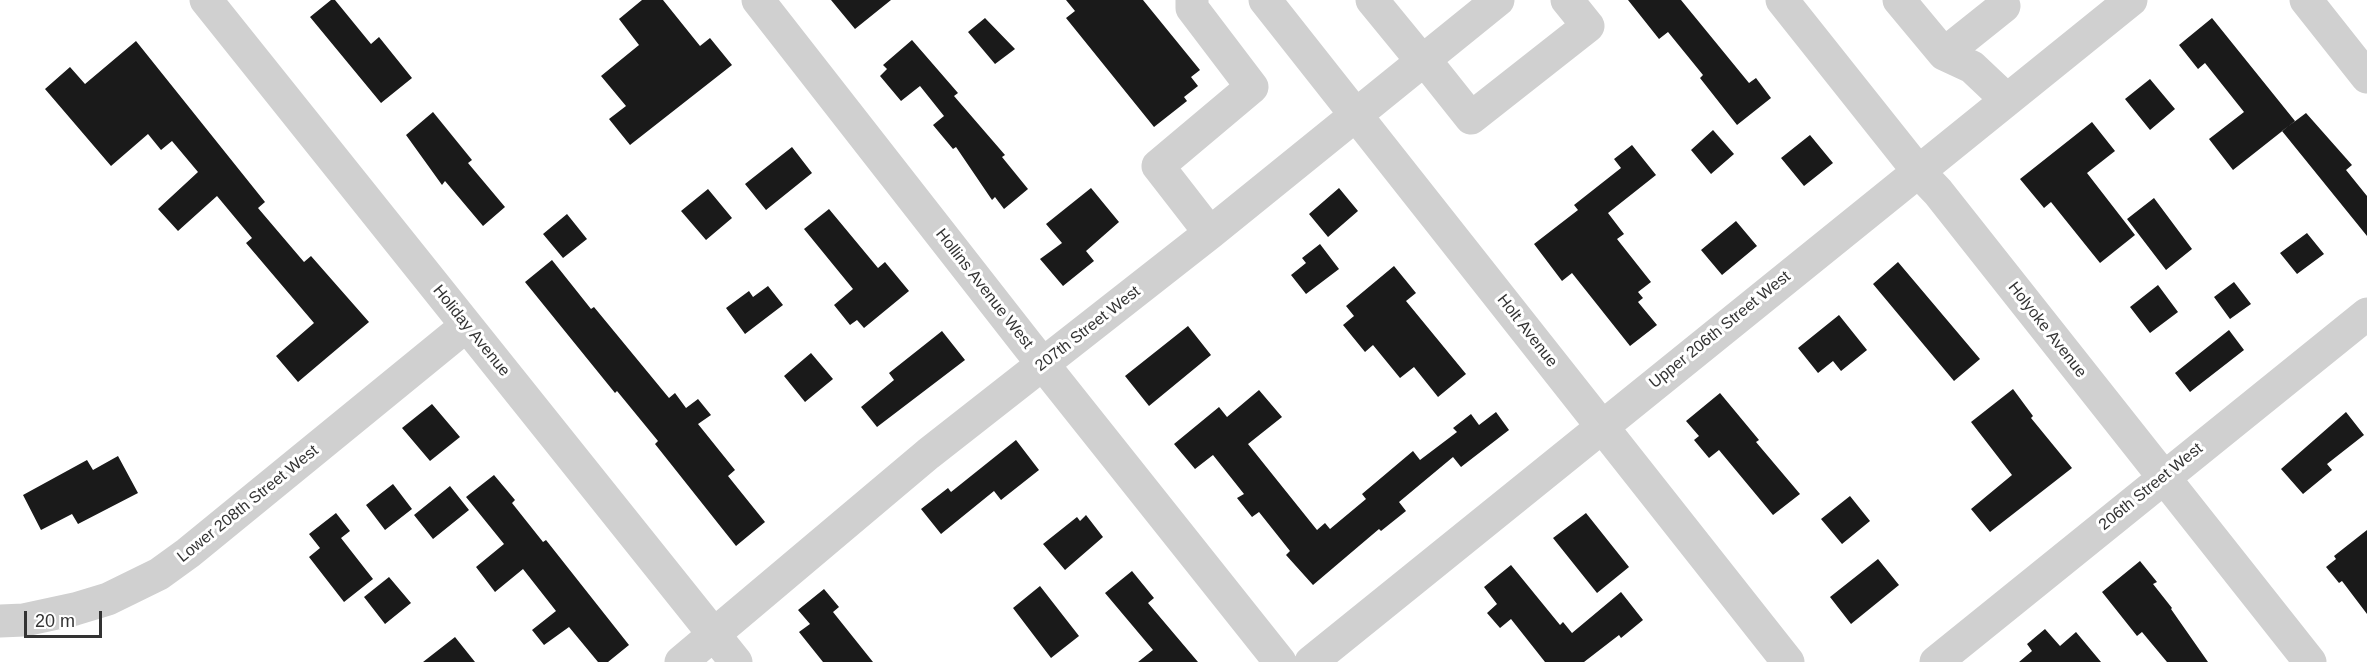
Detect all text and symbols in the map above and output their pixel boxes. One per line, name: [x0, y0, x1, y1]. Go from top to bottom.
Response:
street label: Hollins Avenue West: [931, 225, 1037, 353]
street label: Upper 206th Street West: [1646, 267, 1794, 393]
street label: Holyoke Avenue: [2004, 278, 2090, 382]
street label: Holiday Avenue: [428, 282, 514, 380]
street label: 207th Street West: [1032, 282, 1144, 376]
street label: Holt Avenue: [1493, 291, 1561, 371]
street label: 206th Street West: [2095, 439, 2207, 535]
street label: Lower 208th Street West: [174, 441, 322, 567]
scale bar: [27, 599, 105, 637]
text: 20 m: [35, 611, 75, 631]

